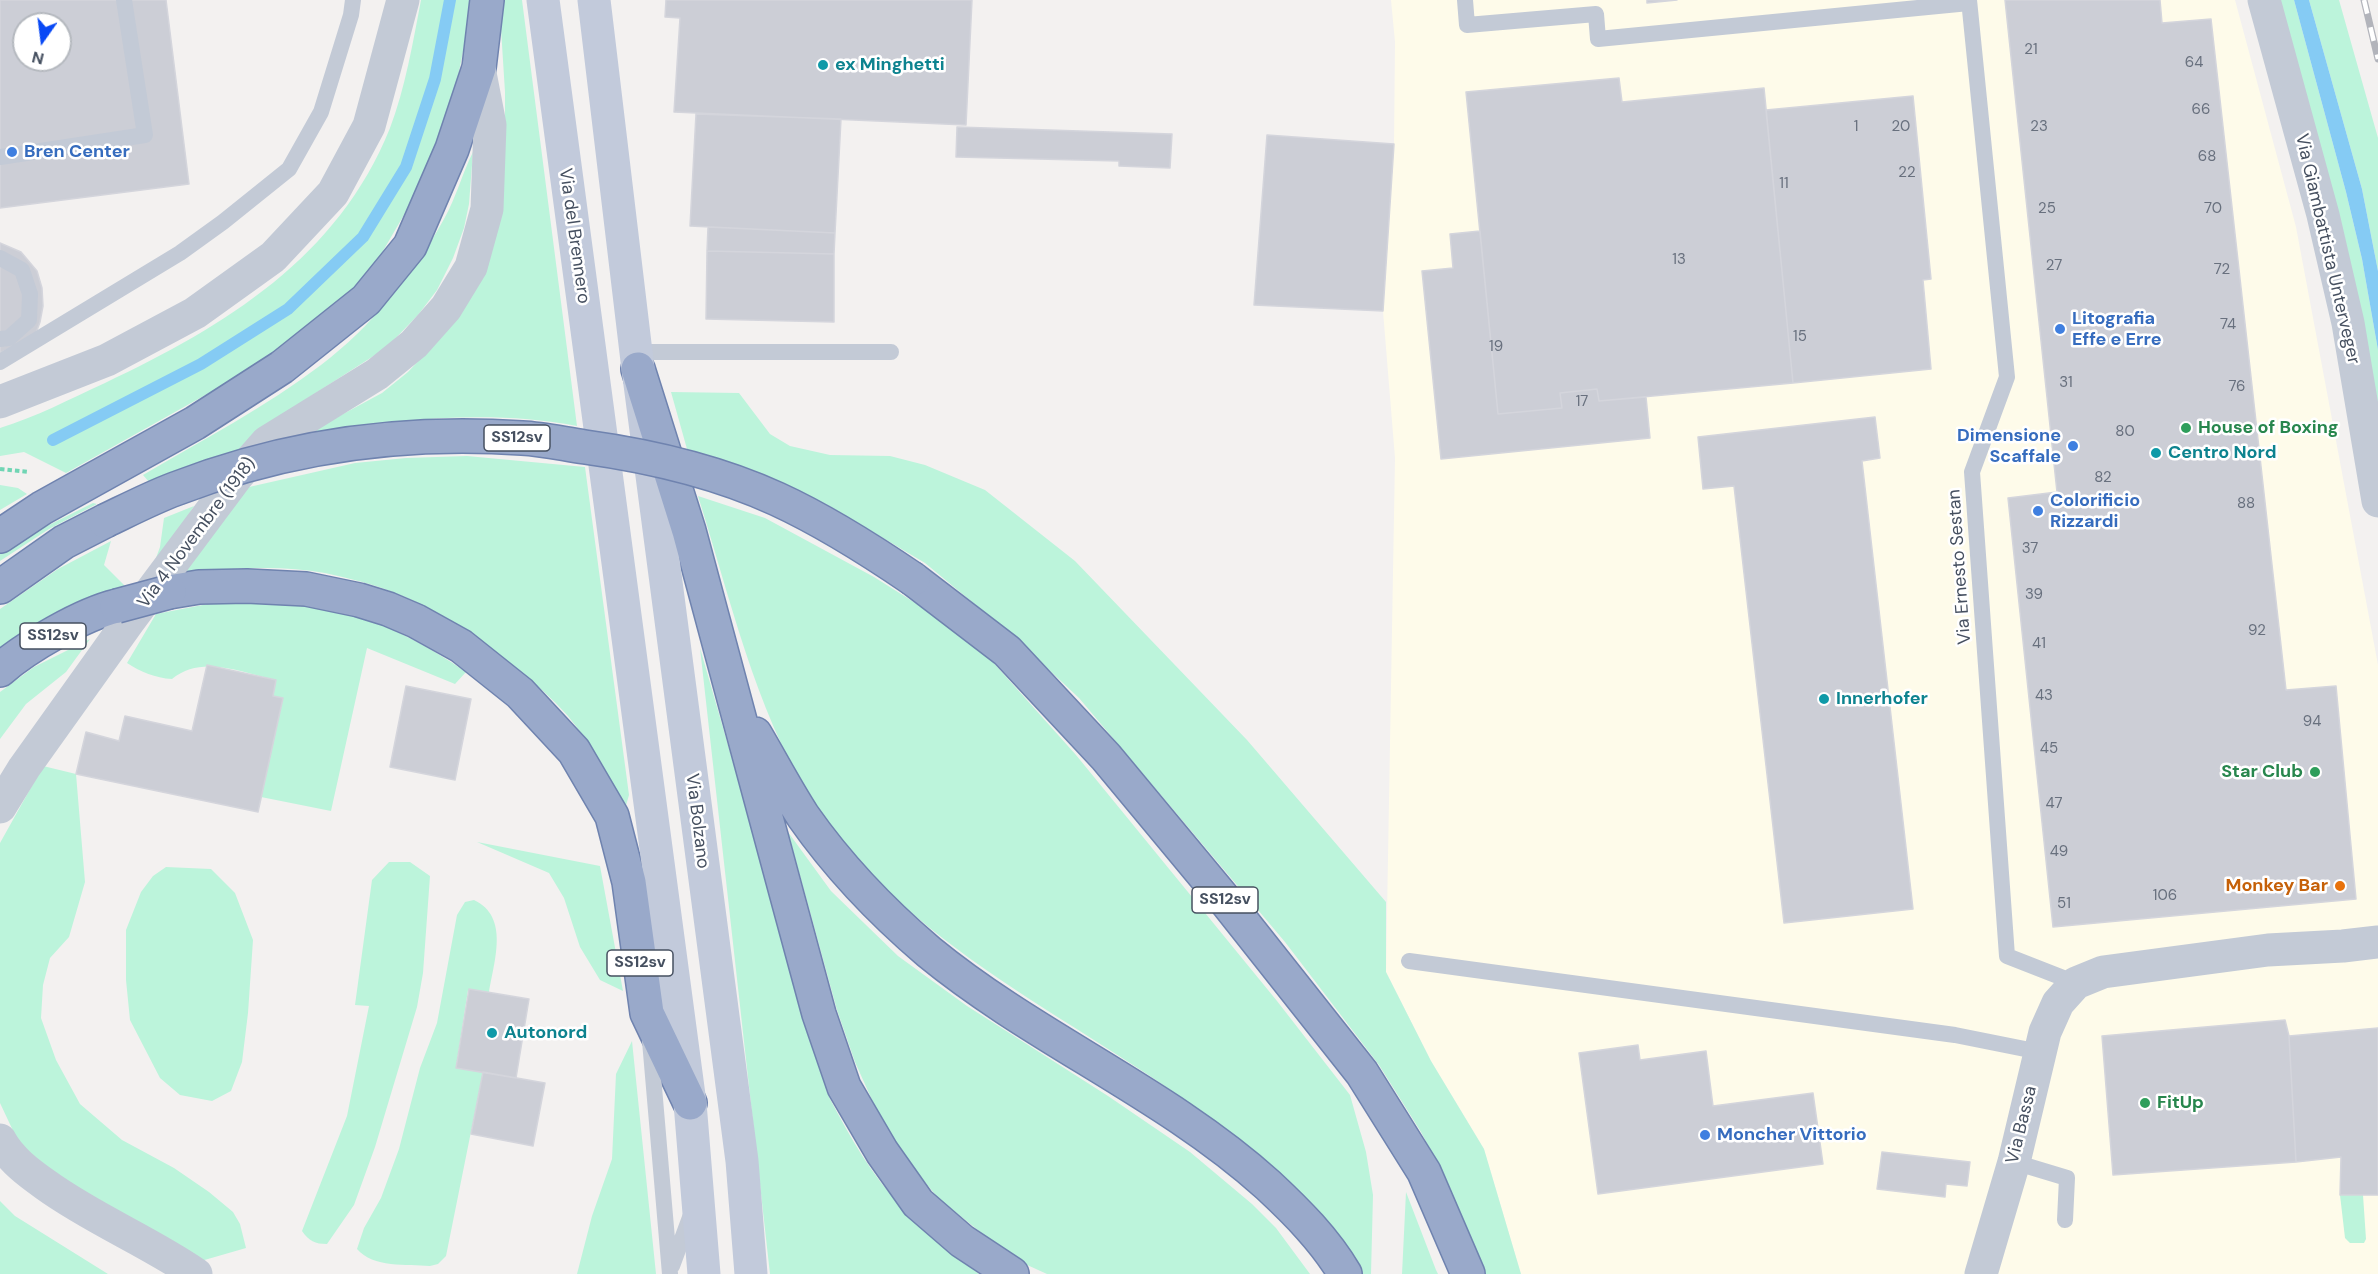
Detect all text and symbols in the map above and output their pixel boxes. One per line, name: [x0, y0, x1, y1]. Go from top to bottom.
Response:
north arrow: [12, 12, 72, 72]
house number: 21: [2024, 41, 2038, 59]
text: N: [30, 46, 46, 70]
place label: ex Minghetti: [835, 54, 945, 76]
house number: 64: [2185, 54, 2203, 72]
marker: ex Minghetti: [816, 58, 830, 72]
house number: 66: [2192, 101, 2210, 119]
house number: 1: [1854, 118, 1858, 136]
house number: 20: [1892, 118, 1910, 136]
house number: 23: [2030, 118, 2048, 136]
street label: Via Giambattista Unterveger: [2290, 132, 2364, 366]
place label: Bren Center: [24, 141, 130, 163]
marker: Bren Center: [5, 145, 19, 159]
house number: 68: [2198, 148, 2216, 166]
house number: 22: [1898, 164, 1916, 182]
street label: Via del Brennero: [554, 167, 594, 305]
house number: 11: [1779, 175, 1789, 193]
house number: 25: [2038, 200, 2056, 218]
house number: 70: [2204, 200, 2222, 218]
house number: 13: [1672, 251, 1686, 269]
house number: 27: [2046, 257, 2062, 275]
house number: 72: [2214, 261, 2230, 279]
place label: Litografia Effe e Erre: [2072, 308, 2162, 350]
house number: 74: [2220, 316, 2236, 334]
marker: Litografia Effe e Erre: [2053, 322, 2067, 336]
house number: 15: [1793, 328, 1807, 346]
house number: 19: [1489, 338, 1503, 356]
house number: 31: [2059, 374, 2073, 392]
house number: 76: [2228, 378, 2246, 396]
house number: 17: [1576, 393, 1588, 411]
place label: House of Boxing: [2198, 417, 2338, 439]
marker: House of Boxing: [2179, 421, 2193, 435]
house number: 80: [2115, 423, 2135, 441]
road number: SS12sv: [484, 425, 550, 451]
place label: Dimensione Scaffale: [1957, 425, 2061, 468]
marker: Dimensione Scaffale: [2066, 439, 2080, 453]
place label: Centro Nord: [2168, 442, 2277, 464]
marker: Centro Nord: [2149, 446, 2163, 460]
street label: Via 4 Novembre (1918): [133, 453, 261, 613]
house number: 82: [2094, 469, 2112, 487]
street label: Via Ernesto Sestan: [1944, 489, 1976, 645]
place label: Colorificio Rizzardi: [2050, 490, 2140, 532]
house number: 88: [2237, 495, 2255, 513]
marker: Colorificio Rizzardi: [2031, 504, 2045, 518]
house number: 37: [2022, 540, 2038, 558]
house number: 39: [2025, 586, 2043, 604]
house number: 92: [2248, 622, 2266, 640]
road number: SS12sv: [20, 623, 86, 649]
house number: 41: [2032, 635, 2046, 653]
house number: 43: [2035, 687, 2053, 705]
place label: Innerhofer: [1836, 688, 1928, 710]
marker: Innerhofer: [1817, 692, 1831, 706]
house number: 94: [2303, 713, 2321, 731]
house number: 45: [2040, 740, 2058, 758]
place label: Star Club: [2221, 761, 2303, 783]
marker: Star Club: [2308, 765, 2322, 779]
street label: Via Bolzano: [680, 772, 714, 870]
house number: 47: [2045, 795, 2063, 813]
house number: 49: [2050, 843, 2068, 861]
place label: Monkey Bar: [2225, 875, 2328, 897]
marker: Monkey Bar: [2333, 879, 2347, 893]
road number: SS12sv: [1192, 887, 1258, 913]
house number: 106: [2153, 887, 2177, 905]
house number: 51: [2057, 895, 2071, 913]
road number: SS12sv: [607, 950, 673, 976]
place label: Autonord: [504, 1022, 587, 1044]
marker: Autonord: [485, 1026, 499, 1040]
street label: Via Bassa: [2002, 1084, 2042, 1166]
place label: FitUp: [2157, 1092, 2204, 1114]
marker: FitUp: [2138, 1096, 2152, 1110]
place label: Moncher Vittorio: [1717, 1124, 1867, 1146]
marker: Moncher Vittorio: [1698, 1128, 1712, 1142]

